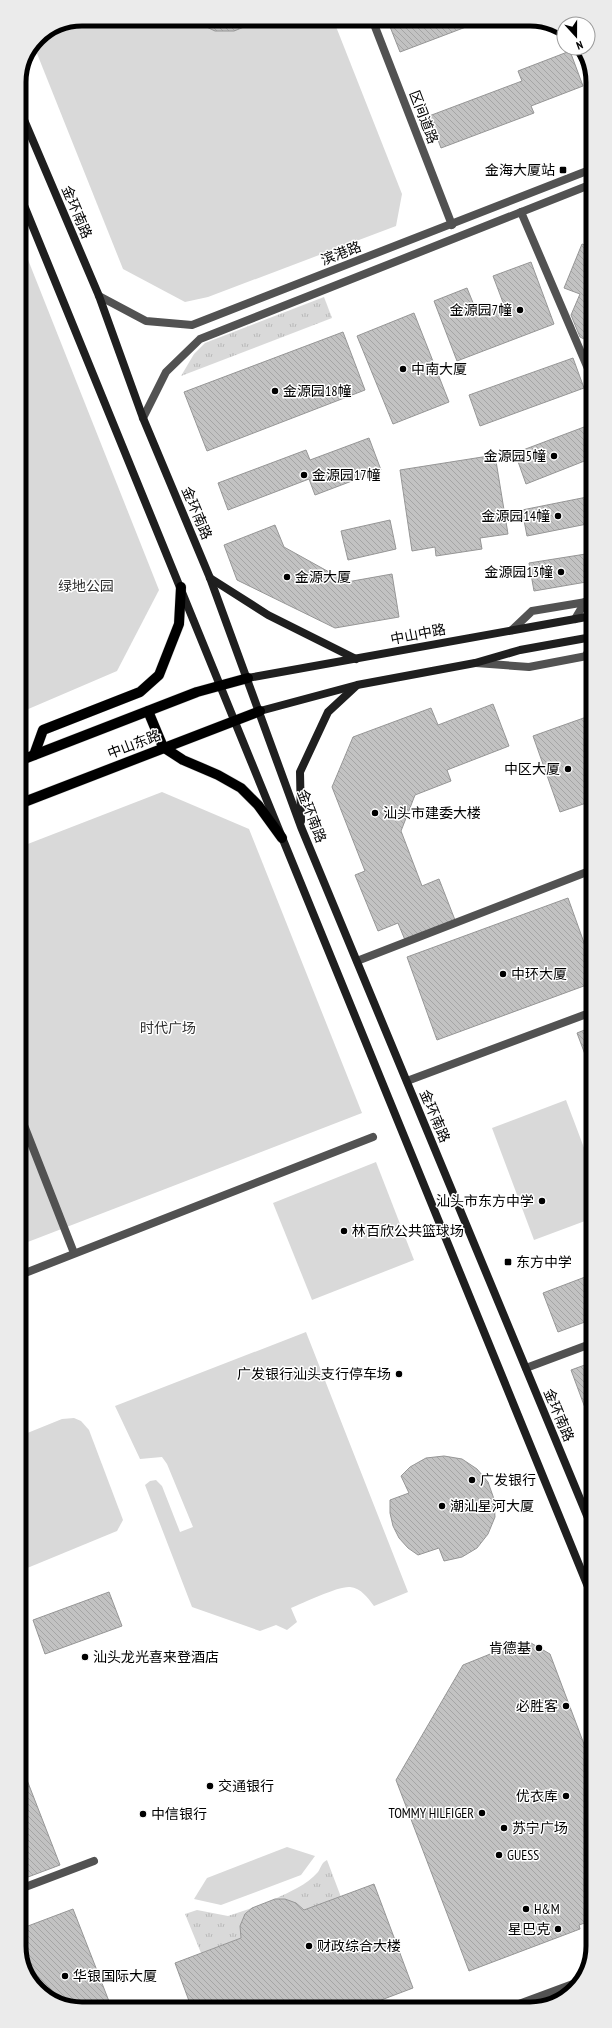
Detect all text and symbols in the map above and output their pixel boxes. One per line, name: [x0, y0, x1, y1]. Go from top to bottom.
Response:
north arrow: [556, 16, 596, 56]
text: N: [574, 38, 585, 53]
street label: 区间道路: [406, 88, 442, 146]
place label: 金海大厦站: [485, 161, 555, 179]
marker: 金海大厦站: [558, 165, 568, 175]
street label: 金环南路: [58, 183, 96, 241]
street label: 滨港路: [318, 237, 364, 269]
place label: 金源园7幢: [450, 301, 512, 319]
marker: 金源园7幢: [515, 305, 525, 315]
place label: 中南大厦: [411, 360, 467, 378]
marker: 中南大厦: [398, 364, 408, 374]
place label: 金源园18幢: [283, 382, 352, 400]
marker: 金源园18幢: [270, 386, 280, 396]
place label: 金源园5幢: [484, 447, 546, 465]
marker: 金源园5幢: [549, 451, 559, 461]
place label: 金源园17幢: [312, 466, 381, 484]
marker: 金源园17幢: [299, 470, 309, 480]
street label: 金环南路: [178, 484, 216, 542]
place label: 金源园14幢: [481, 507, 550, 525]
marker: 金源园14幢: [553, 511, 563, 521]
place label: 金源园13幢: [484, 563, 553, 581]
marker: 金源园13幢: [556, 567, 566, 577]
place label: 金源大厦: [295, 568, 351, 586]
marker: 金源大厦: [282, 572, 292, 582]
park label: 绿地公园: [58, 577, 114, 595]
street label: 中山中路: [389, 620, 447, 648]
street label: 中山东路: [105, 726, 163, 762]
place label: 中区大厦: [504, 760, 560, 778]
marker: 中区大厦: [563, 764, 573, 774]
street label: 金环南路: [294, 787, 330, 845]
place label: 汕头市建委大楼: [383, 804, 481, 822]
marker: 汕头市建委大楼: [370, 808, 380, 818]
place label: 中环大厦: [511, 965, 567, 983]
marker: 中环大厦: [498, 969, 508, 979]
park label: 时代广场: [140, 1019, 196, 1037]
street label: 金环南路: [416, 1087, 454, 1145]
place label: 汕头市东方中学: [436, 1192, 534, 1210]
marker: 汕头市东方中学: [537, 1196, 547, 1206]
place label: 林百欣公共篮球场: [352, 1222, 464, 1240]
marker: 林百欣公共篮球场: [339, 1226, 349, 1236]
place label: 东方中学: [516, 1253, 572, 1271]
marker: 东方中学: [503, 1257, 513, 1267]
place label: 广发银行汕头支行停车场: [237, 1365, 391, 1383]
marker: 广发银行汕头支行停车场: [394, 1369, 404, 1379]
street label: 金环南路: [540, 1386, 578, 1444]
place label: 广发银行: [480, 1471, 536, 1489]
marker: 广发银行: [467, 1475, 477, 1485]
place label: 潮汕星河大厦: [450, 1497, 534, 1515]
marker: 潮汕星河大厦: [437, 1501, 447, 1511]
place label: 肯德基: [489, 1639, 531, 1657]
marker: 肯德基: [534, 1643, 544, 1653]
place label: 汕头龙光喜来登酒店: [93, 1648, 219, 1666]
marker: 汕头龙光喜来登酒店: [80, 1652, 90, 1662]
place label: 必胜客: [516, 1697, 558, 1715]
marker: 必胜客: [561, 1701, 571, 1711]
place label: 交通银行: [218, 1777, 274, 1795]
marker: 交通银行: [205, 1781, 215, 1791]
place label: 优衣库: [516, 1787, 558, 1805]
marker: 优衣库: [561, 1791, 571, 1801]
place label: TOMMY HILFIGER: [388, 1804, 474, 1822]
place label: 中信银行: [151, 1805, 207, 1823]
marker: TOMMY HILFIGER: [477, 1808, 487, 1818]
marker: 中信银行: [138, 1809, 148, 1819]
place label: 苏宁广场: [512, 1819, 568, 1837]
marker: 苏宁广场: [499, 1823, 509, 1833]
place label: GUESS: [507, 1846, 539, 1864]
marker: GUESS: [494, 1850, 504, 1860]
place label: H&M: [534, 1900, 560, 1918]
marker: H&M: [521, 1904, 531, 1914]
place label: 星巴克: [508, 1920, 550, 1938]
marker: 星巴克: [553, 1924, 563, 1934]
place label: 财政综合大楼: [317, 1937, 401, 1955]
marker: 财政综合大楼: [304, 1941, 314, 1951]
place label: 华银国际大厦: [73, 1967, 157, 1985]
marker: 华银国际大厦: [60, 1971, 70, 1981]

